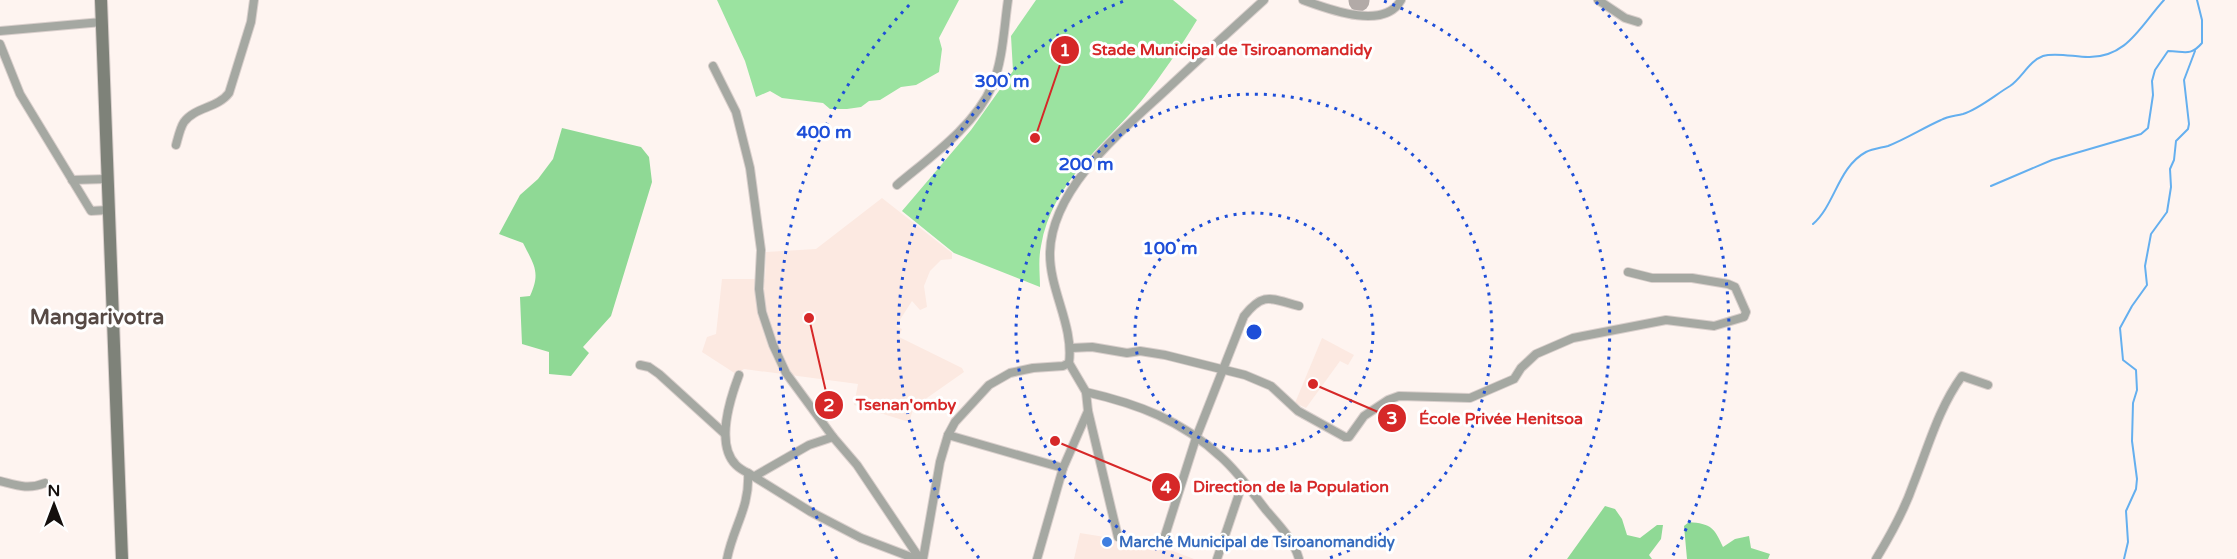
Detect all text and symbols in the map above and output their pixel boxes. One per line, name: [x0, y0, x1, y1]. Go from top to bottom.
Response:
callout: Stade Municipal de Tsiroanomandidy: [1050, 33, 1384, 67]
text: 1: [1059, 39, 1071, 61]
text: Stade Municipal de Tsiroanomandidy: [1092, 40, 1372, 60]
text: 300 m: [974, 70, 1030, 92]
text: 400 m: [796, 121, 852, 143]
text: 200 m: [1058, 153, 1114, 175]
text: 100 m: [1142, 237, 1198, 259]
district label: Mangarivotra: [30, 305, 164, 330]
centre of rings: [1244, 322, 1264, 342]
callout: Tsenan'omby: [814, 388, 968, 422]
text: 2: [823, 394, 835, 416]
text: Tsenan'omby: [855, 395, 957, 415]
callout: École Privée Henitsoa: [1377, 401, 1594, 435]
text: 3: [1386, 407, 1398, 429]
text: École Privée Henitsoa: [1419, 409, 1583, 429]
callout: Direction de la Population: [1151, 470, 1401, 504]
north arrow: [24, 475, 84, 535]
text: 4: [1160, 476, 1172, 498]
text: Direction de la Population: [1193, 477, 1389, 497]
text: N: [48, 481, 60, 501]
place label: Marché Municipal de Tsiroanomandidy: [1119, 533, 1395, 552]
marker: Marché Municipal de Tsiroanomandidy: [1100, 535, 1114, 549]

